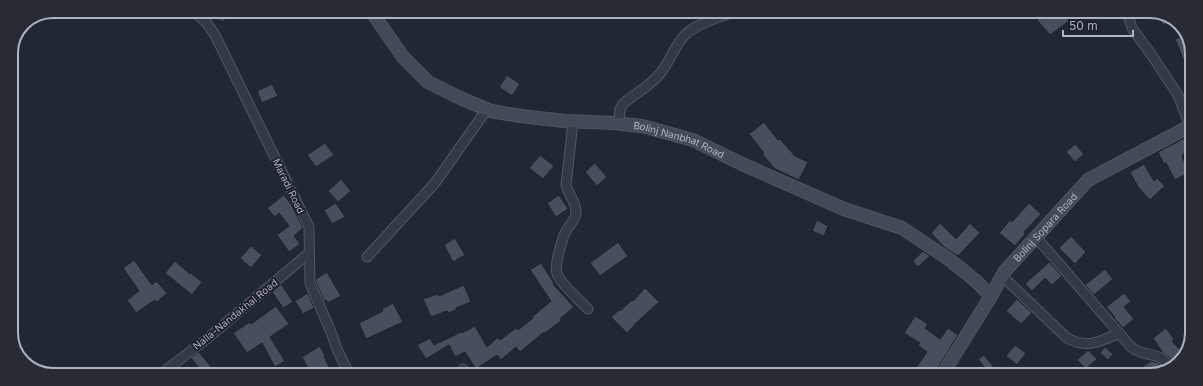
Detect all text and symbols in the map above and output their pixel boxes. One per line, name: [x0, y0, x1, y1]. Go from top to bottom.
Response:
scale bar: [1063, 12, 1133, 38]
text: 50 m: [1069, 18, 1098, 33]
street label: Bolinj Nanbhat Road: [633, 119, 726, 160]
street label: Maradi Road: [271, 157, 307, 215]
street label: Bolinj Sopara Road: [1011, 190, 1079, 264]
street label: Nalla-Nandakhal Road: [190, 276, 280, 352]

